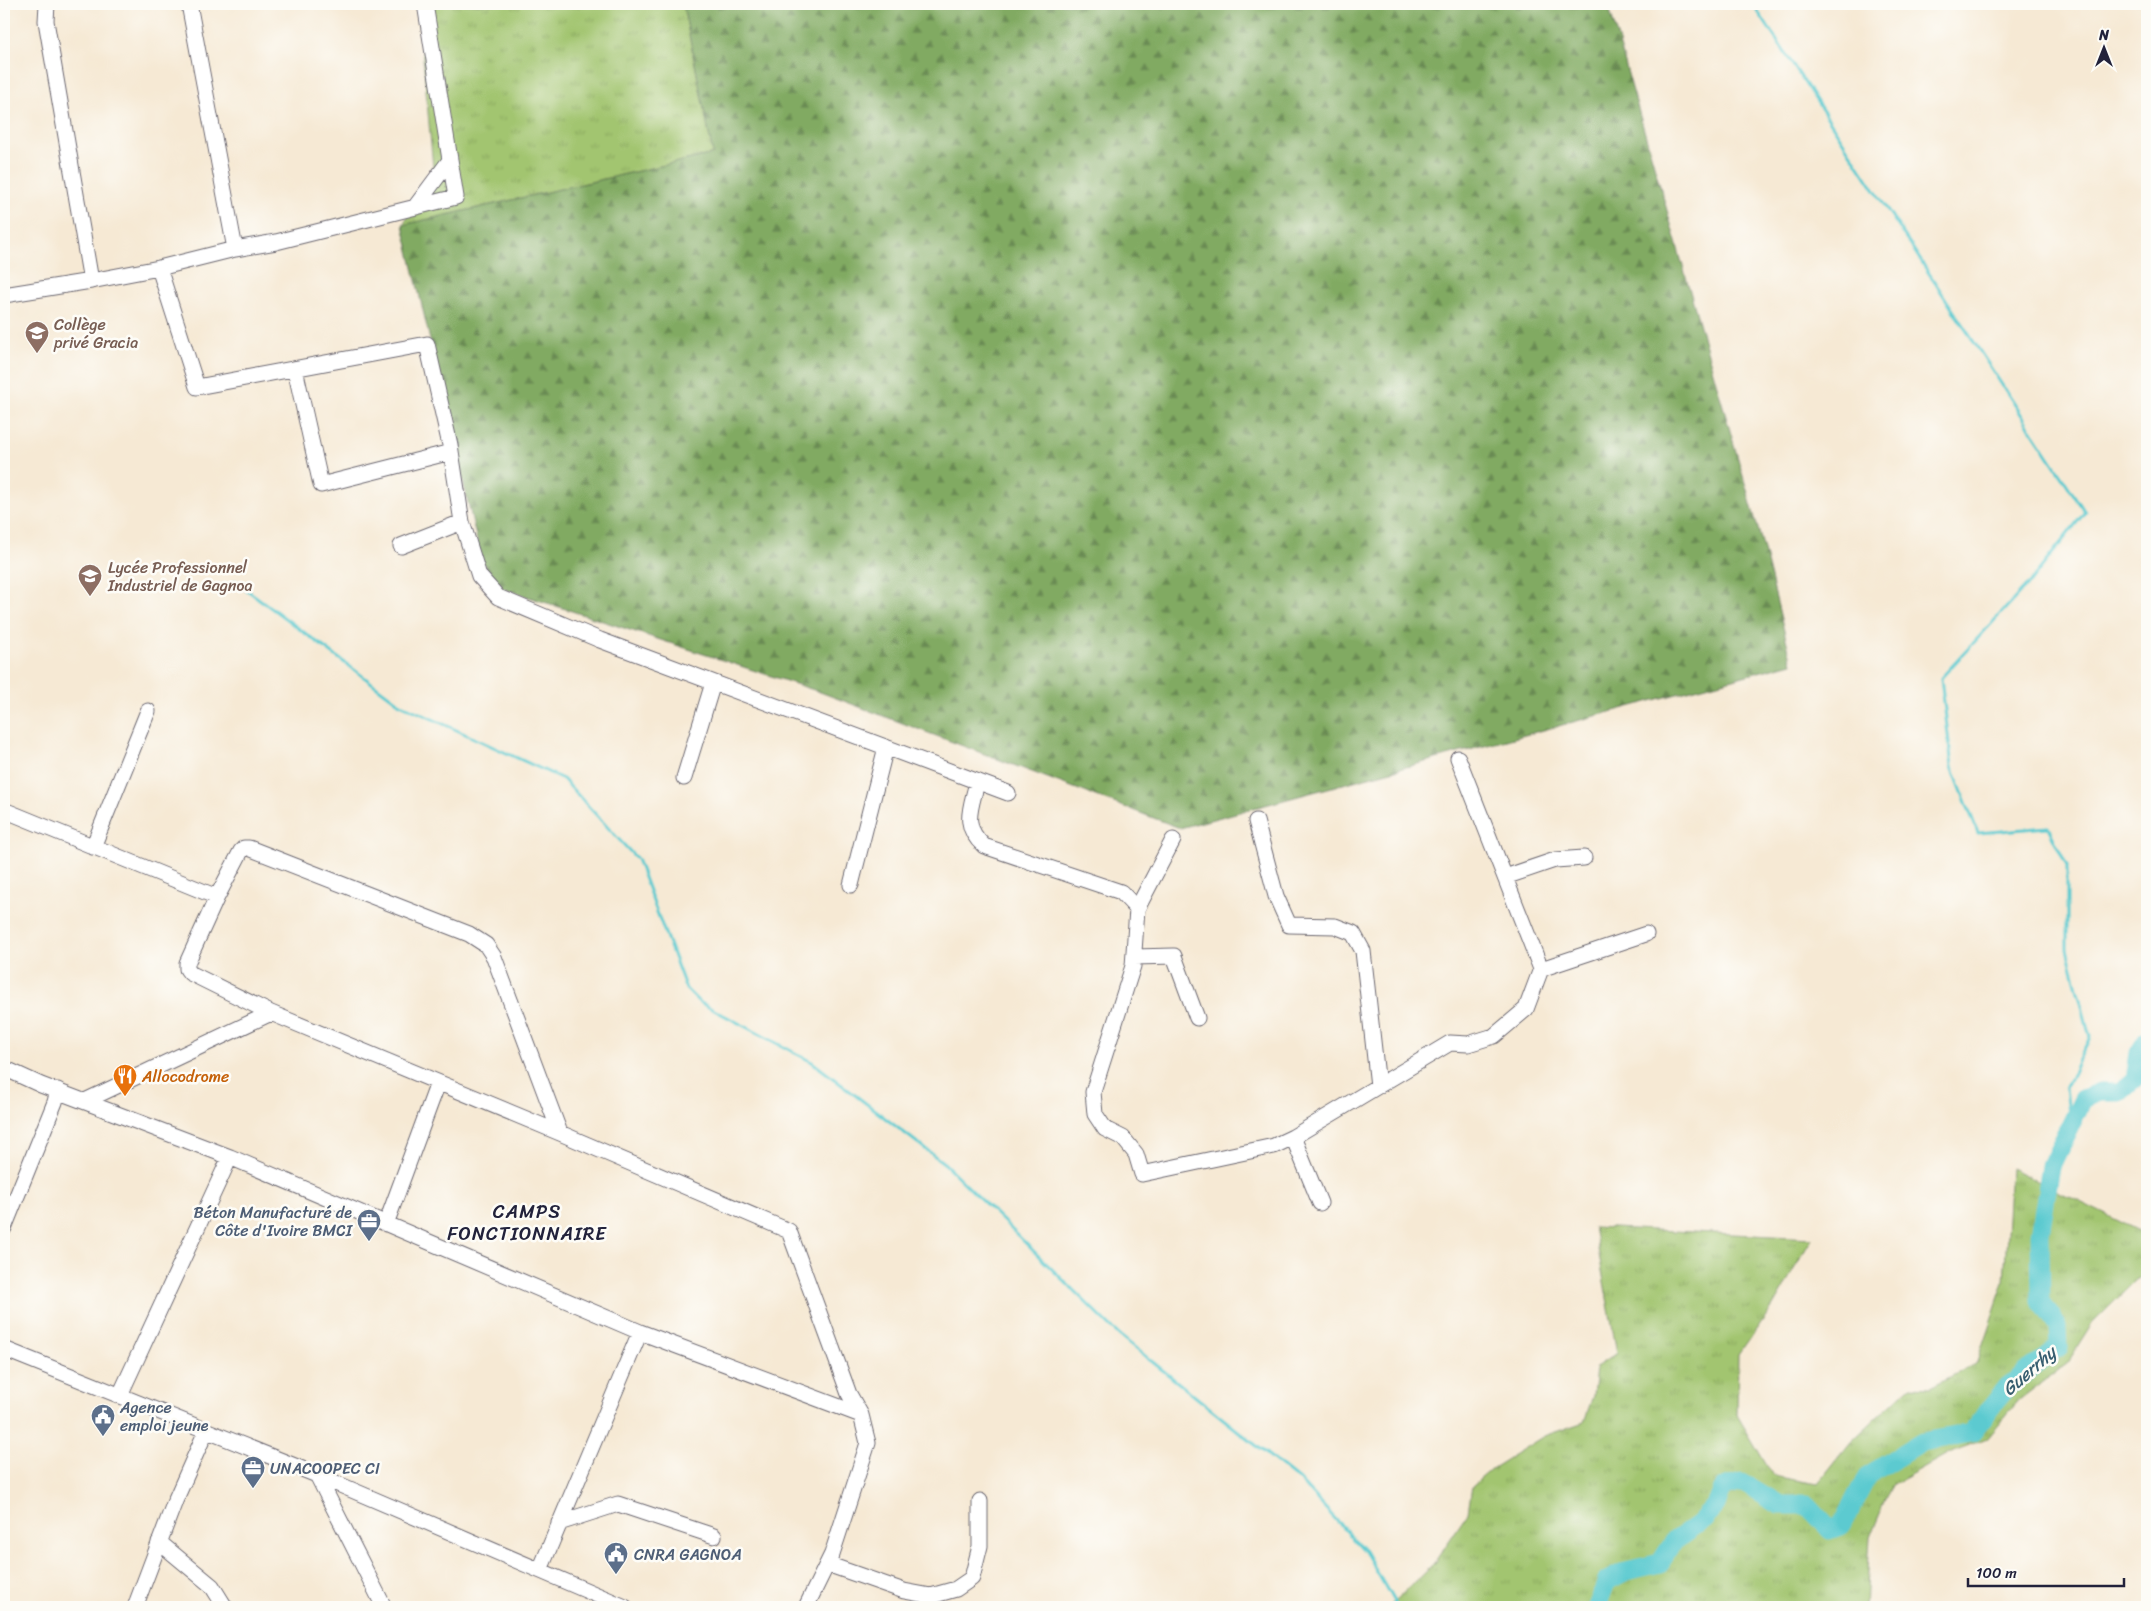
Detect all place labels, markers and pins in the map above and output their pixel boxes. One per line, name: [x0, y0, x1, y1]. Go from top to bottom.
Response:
place label: Collège privé Gracia: [53, 310, 138, 357]
school or university icon: Collège privé Gracia: [24, 320, 50, 354]
place label: Lycée Professionnel Industriel de Gagnoa: [107, 553, 252, 600]
school or university icon: Lycée Professionnel Industriel de Gagnoa: [77, 563, 103, 597]
place label: Allocodrome: [141, 1062, 229, 1091]
restaurant icon: Allocodrome: [112, 1063, 138, 1097]
place label: Béton Manufacturé de Côte d'Ivoire BMCI: [194, 1198, 354, 1245]
office icon: Béton Manufacturé de Côte d'Ivoire BMCI: [356, 1208, 382, 1242]
place label: Agence emploi jeune: [119, 1393, 209, 1440]
public building icon: Agence emploi jeune: [90, 1403, 116, 1437]
place label: UNACOOPEC CI: [270, 1454, 380, 1483]
office icon: UNACOOPEC CI: [240, 1455, 266, 1489]
place label: CNRA GAGNOA: [634, 1540, 742, 1569]
public building icon: CNRA GAGNOA: [603, 1541, 629, 1575]

